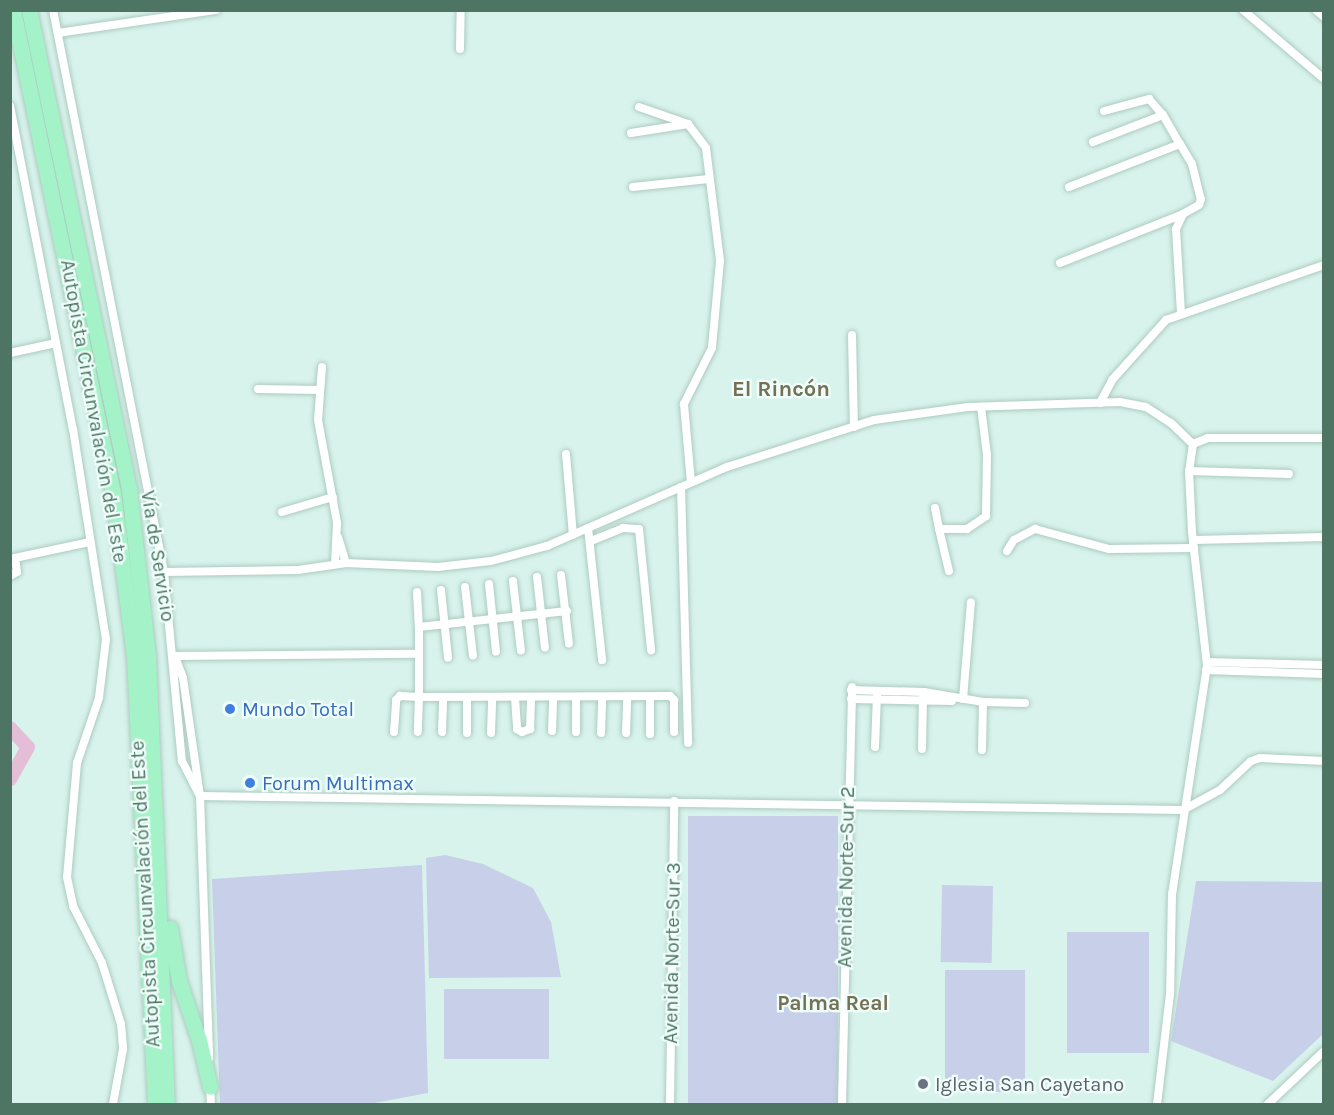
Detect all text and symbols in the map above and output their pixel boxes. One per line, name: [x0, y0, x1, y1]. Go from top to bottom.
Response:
street label: Autopista Circunvalación del Este: [56, 258, 132, 564]
district label: El Rincón: [732, 377, 830, 403]
street label: Vía de Servicio: [136, 489, 180, 623]
place label: Mundo Total: [242, 697, 354, 721]
marker: Mundo Total: [223, 702, 237, 716]
street label: Autopista Circunvalación del Este: [125, 740, 165, 1048]
place label: Forum Multimax: [262, 771, 414, 795]
marker: Forum Multimax: [243, 776, 257, 790]
street label: Avenida Norte-Sur 2: [832, 786, 860, 968]
street label: Avenida Norte-Sur 3: [658, 862, 686, 1044]
district label: Palma Real: [777, 990, 889, 1016]
place label: Iglesia San Cayetano: [935, 1072, 1124, 1096]
marker: Iglesia San Cayetano: [916, 1077, 930, 1091]

